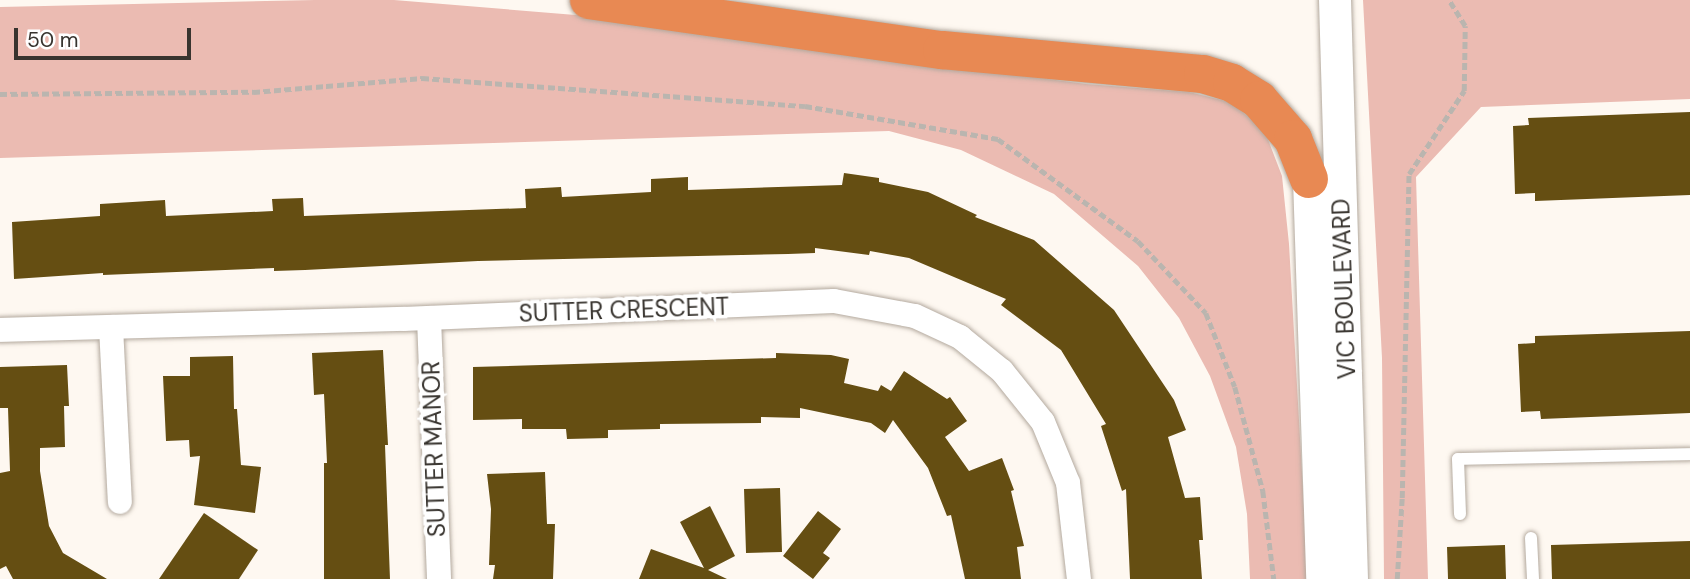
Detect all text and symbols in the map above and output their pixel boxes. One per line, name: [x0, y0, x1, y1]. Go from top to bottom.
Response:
scale bar: [18, 14, 194, 58]
text: 50 m: [27, 26, 78, 54]
street label: VIC BOULEVARD: [1326, 198, 1362, 380]
street label: SUTTER CRESCENT: [518, 292, 730, 328]
street label: SUTTER MANOR: [417, 360, 451, 538]

